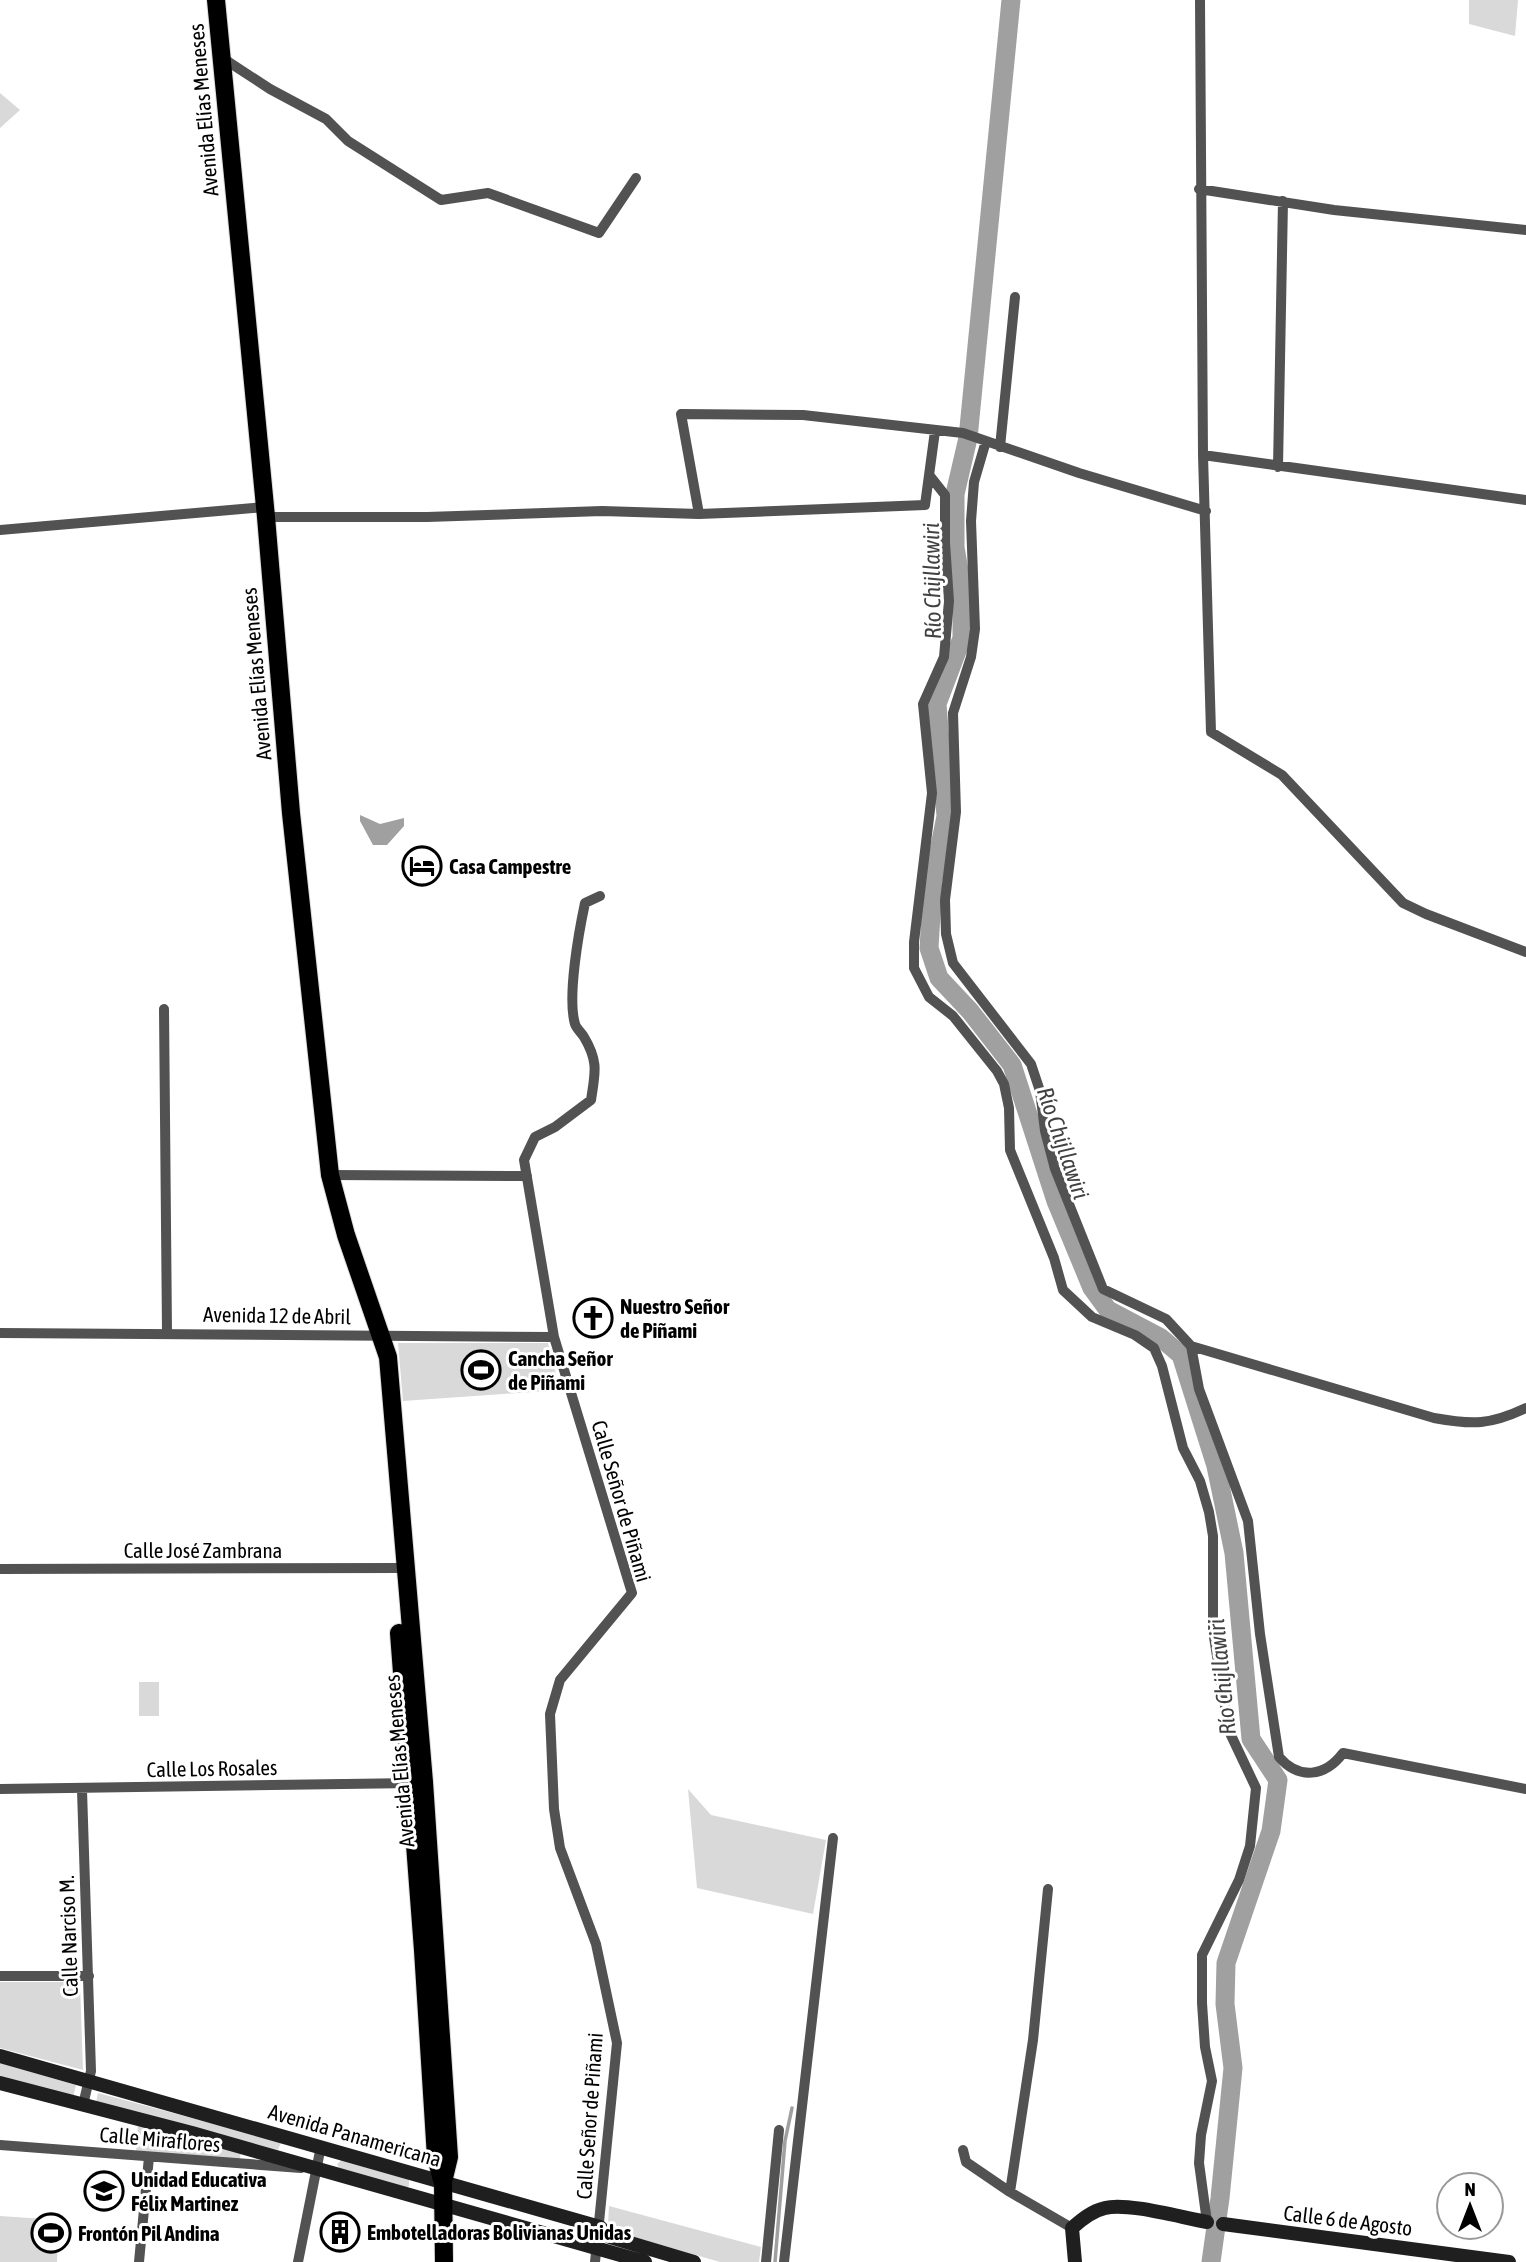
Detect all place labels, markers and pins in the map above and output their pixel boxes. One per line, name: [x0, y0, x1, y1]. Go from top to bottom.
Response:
hotel icon: Casa Campestre: [401, 845, 443, 887]
place label: Casa Campestre: [449, 854, 571, 878]
place label: Nuestro Señor de Piñami: [620, 1294, 730, 1342]
church icon: Nuestro Señor de Piñami: [572, 1297, 614, 1339]
place label: Cancha Señor de Piñami: [508, 1346, 613, 1394]
sports icon: Cancha Señor de Piñami: [460, 1349, 502, 1391]
place label: Unidad Educativa Félix Martinez: [131, 2167, 267, 2215]
school or university icon: Unidad Educativa Félix Martinez: [83, 2170, 125, 2212]
building icon: Embotelladoras Bolivianas Unidas: [319, 2211, 361, 2253]
sports icon: Frontón Pil Andina: [30, 2212, 72, 2254]
place label: Embotelladoras Bolivianas Unidas: [367, 2220, 632, 2244]
place label: Frontón Pil Andina: [78, 2221, 220, 2245]

